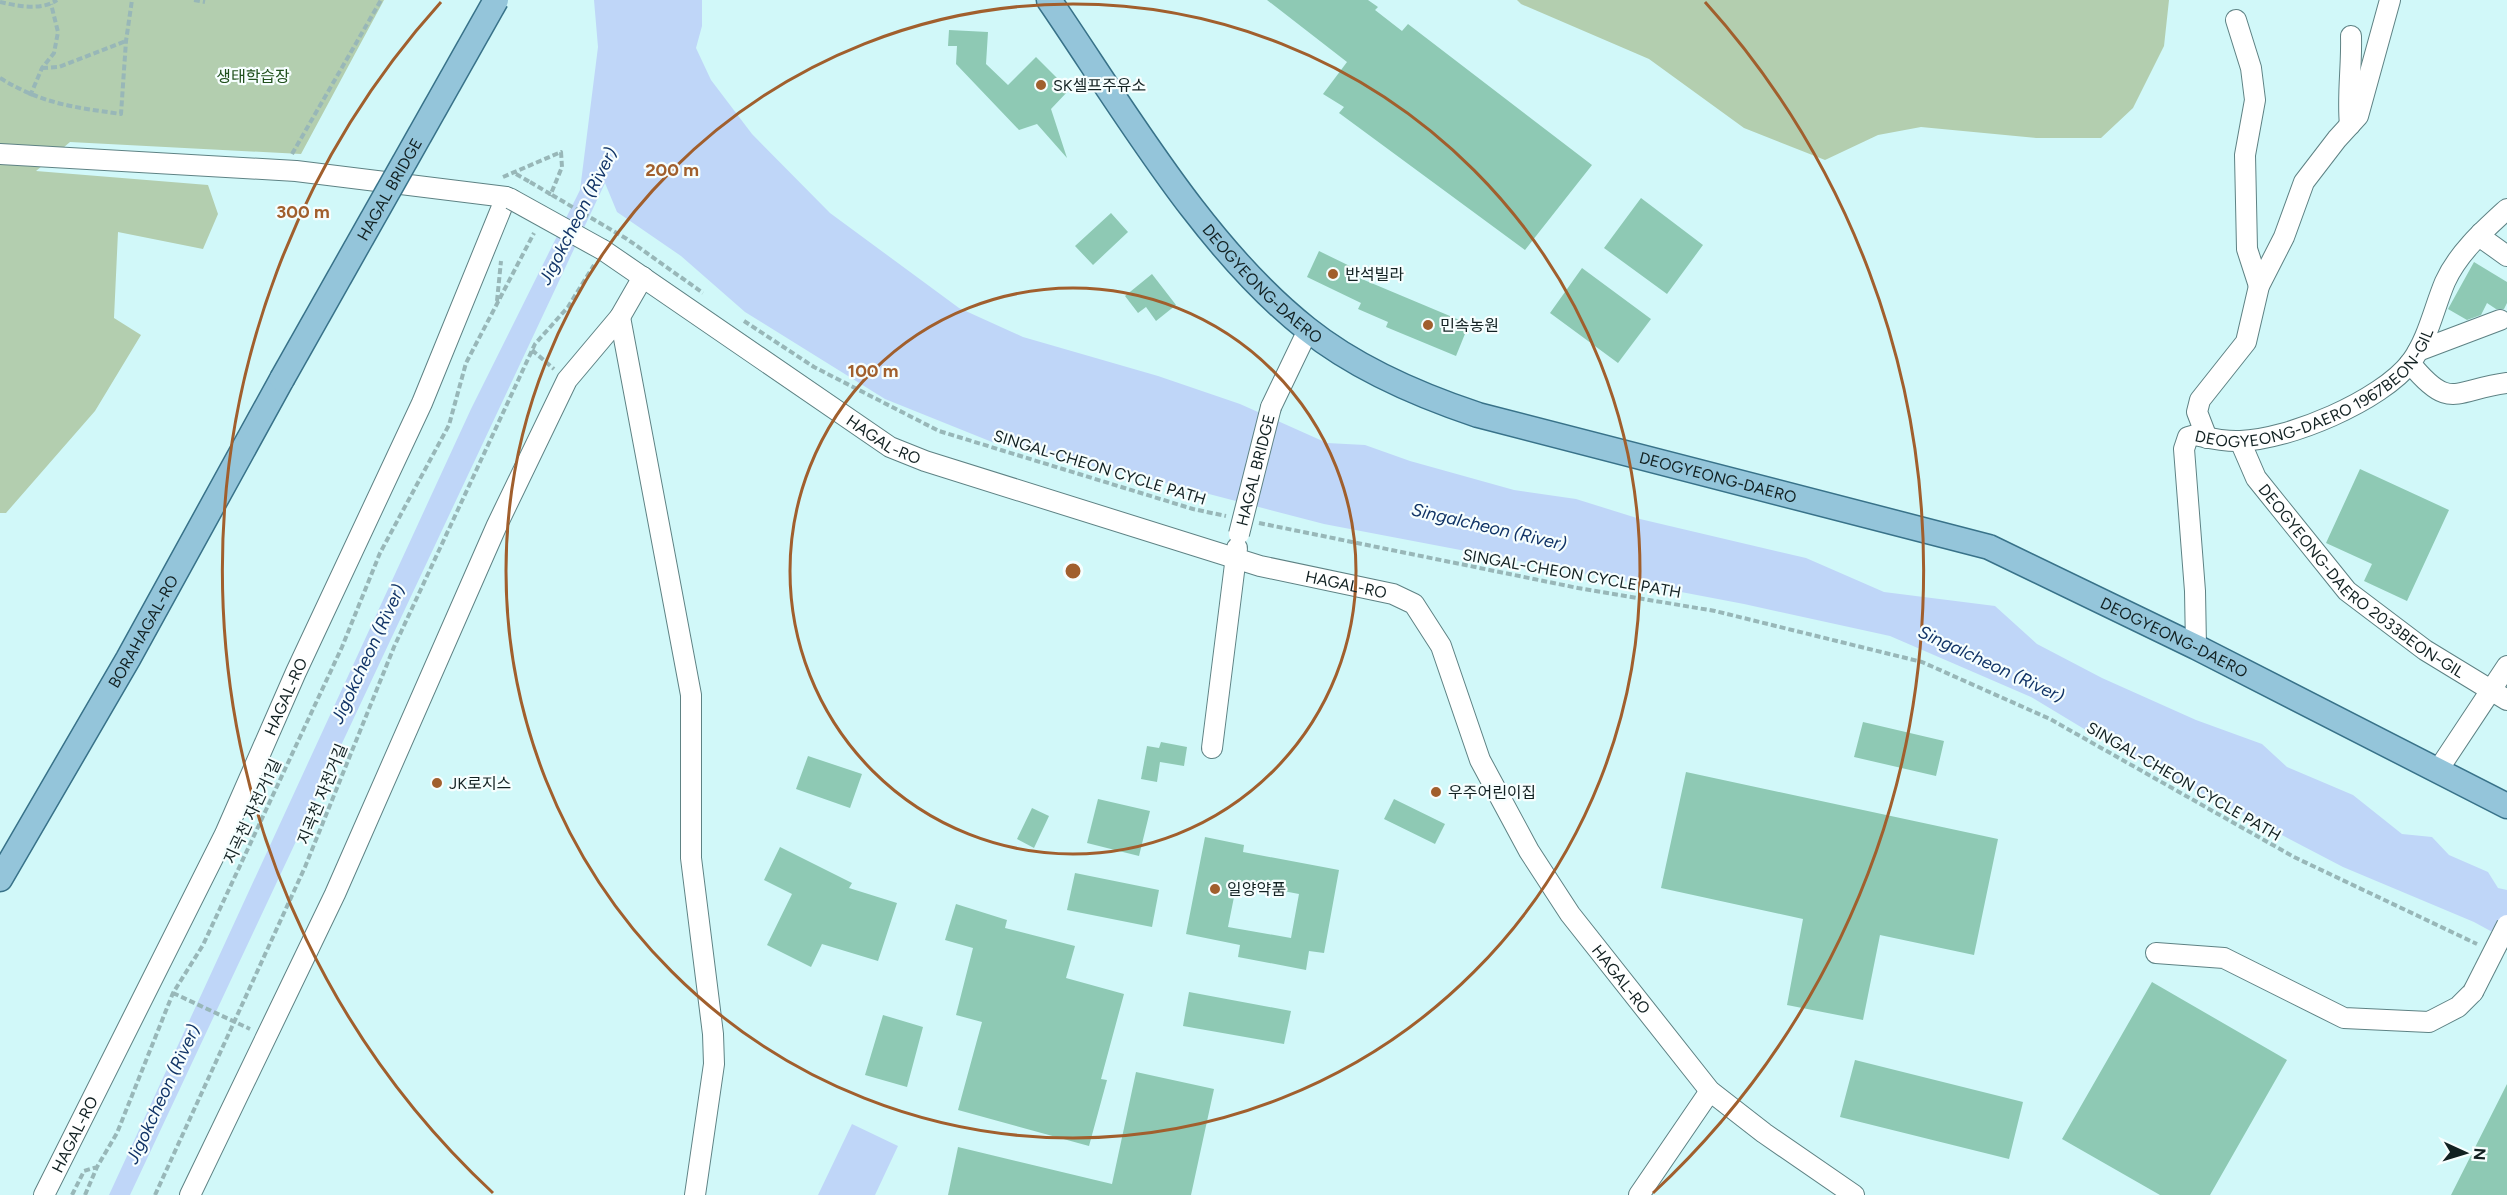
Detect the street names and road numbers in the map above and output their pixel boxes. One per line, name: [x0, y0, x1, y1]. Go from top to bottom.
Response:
street label: HAGAL BRIDGE: [353, 135, 426, 244]
street label: DEOGYEONG-DAERO: [1198, 220, 1326, 347]
street label: DEOGYEONG-DAERO 1967BEON-GIL: [2193, 325, 2438, 451]
street label: HAGAL-RO: [843, 411, 923, 468]
street label: HAGAL BRIDGE: [1232, 412, 1279, 528]
street label: SINGAL-CHEON CYCLE PATH: [991, 426, 1209, 509]
street label: DEOGYEONG-DAERO: [1637, 448, 1798, 507]
street label: DEOGYEONG-DAERO 2033BEON-GIL: [2254, 480, 2468, 682]
street label: SINGAL-CHEON CYCLE PATH: [1461, 545, 1683, 602]
street label: HAGAL-RO: [1304, 567, 1389, 602]
street label: BORAHAGAL-RO: [104, 572, 182, 691]
street label: DEOGYEONG-DAERO: [2097, 593, 2251, 682]
street label: HAGAL-RO: [260, 655, 311, 738]
street label: SINGAL-CHEON CYCLE PATH: [2083, 718, 2284, 845]
street label: 지곡천 자전거길: [294, 741, 351, 847]
street label: 지곡천 자전거1길: [220, 756, 285, 867]
street label: HAGAL-RO: [1588, 941, 1654, 1018]
street label: HAGAL-RO: [48, 1093, 102, 1176]

